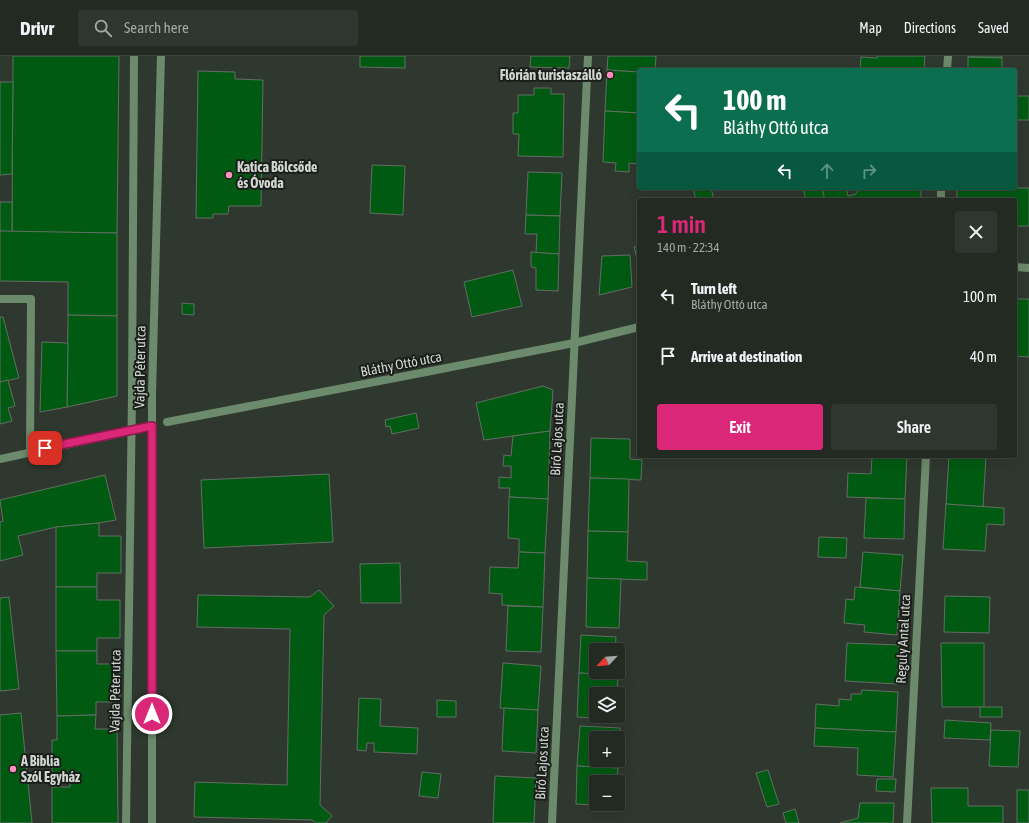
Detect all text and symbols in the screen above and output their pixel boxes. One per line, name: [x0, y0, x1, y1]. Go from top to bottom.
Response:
search box: [78, 10, 358, 46]
text: Drivr: [20, 17, 54, 39]
icon: search: [92, 17, 114, 39]
text: Search here: [124, 19, 189, 36]
text: Map: [859, 20, 882, 36]
text: Directions: [904, 20, 956, 36]
text: Saved: [978, 20, 1009, 36]
place label: Flórián turistaszálló: [500, 67, 602, 83]
marker: Flórián turistaszálló: [605, 70, 615, 80]
icon: left: [657, 84, 709, 136]
text: 100 m: [723, 84, 786, 116]
text: Bláthy Ottó utca: [723, 117, 829, 138]
place label: Katica Bölcsőde és Óvoda: [237, 159, 317, 191]
icon: left: [774, 160, 796, 182]
icon: ahead: [816, 160, 838, 182]
icon: right: [858, 160, 880, 182]
marker: Katica Bölcsőde és Óvoda: [224, 170, 234, 180]
text: 1 min: [657, 211, 706, 238]
button: close: [955, 211, 997, 253]
text: 140 m · 22:34: [657, 240, 720, 255]
text: Turn left: [691, 280, 737, 297]
icon: left: [657, 285, 679, 307]
text: 100 m: [963, 288, 997, 305]
text: Bláthy Ottó utca: [691, 297, 767, 312]
street label: Vajda Péter utca: [131, 325, 149, 409]
icon: arrive: [657, 345, 679, 367]
street label: Bláthy Ottó utca: [359, 348, 443, 380]
text: Arrive at destination: [691, 348, 802, 365]
text: 40 m: [970, 348, 997, 365]
street label: Bíró Lajos utca: [547, 402, 567, 476]
button: Exit: [657, 404, 823, 450]
button: Share: [831, 404, 997, 450]
pin: [28, 431, 62, 465]
icon: arrive: [34, 437, 56, 459]
street label: Reguly Antal utca: [893, 594, 913, 684]
north arrow: [589, 643, 625, 679]
map controls: [589, 643, 625, 811]
street label: Vajda Péter utca: [106, 649, 124, 733]
button: layers: [589, 687, 625, 723]
position arrow: [131, 693, 173, 735]
street label: Bíró Lajos utca: [532, 726, 552, 800]
button: +: [589, 731, 625, 767]
place label: A Biblia Szól Egyház: [20, 753, 80, 785]
marker: A Biblia Szól Egyház: [8, 764, 18, 774]
button: −: [589, 775, 625, 811]

